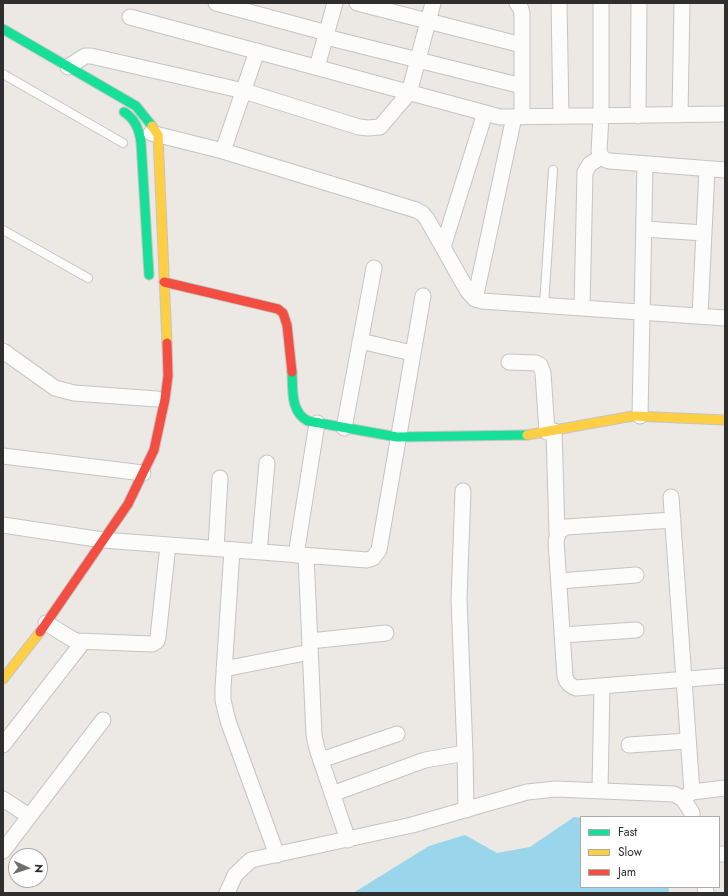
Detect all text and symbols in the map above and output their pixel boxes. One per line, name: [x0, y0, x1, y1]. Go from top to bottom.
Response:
legend: [580, 816, 720, 888]
text: Fast: [618, 823, 637, 841]
text: Slow: [618, 843, 642, 861]
north arrow: [8, 848, 48, 888]
text: Jam: [618, 863, 636, 881]
text: N: [31, 864, 47, 873]

